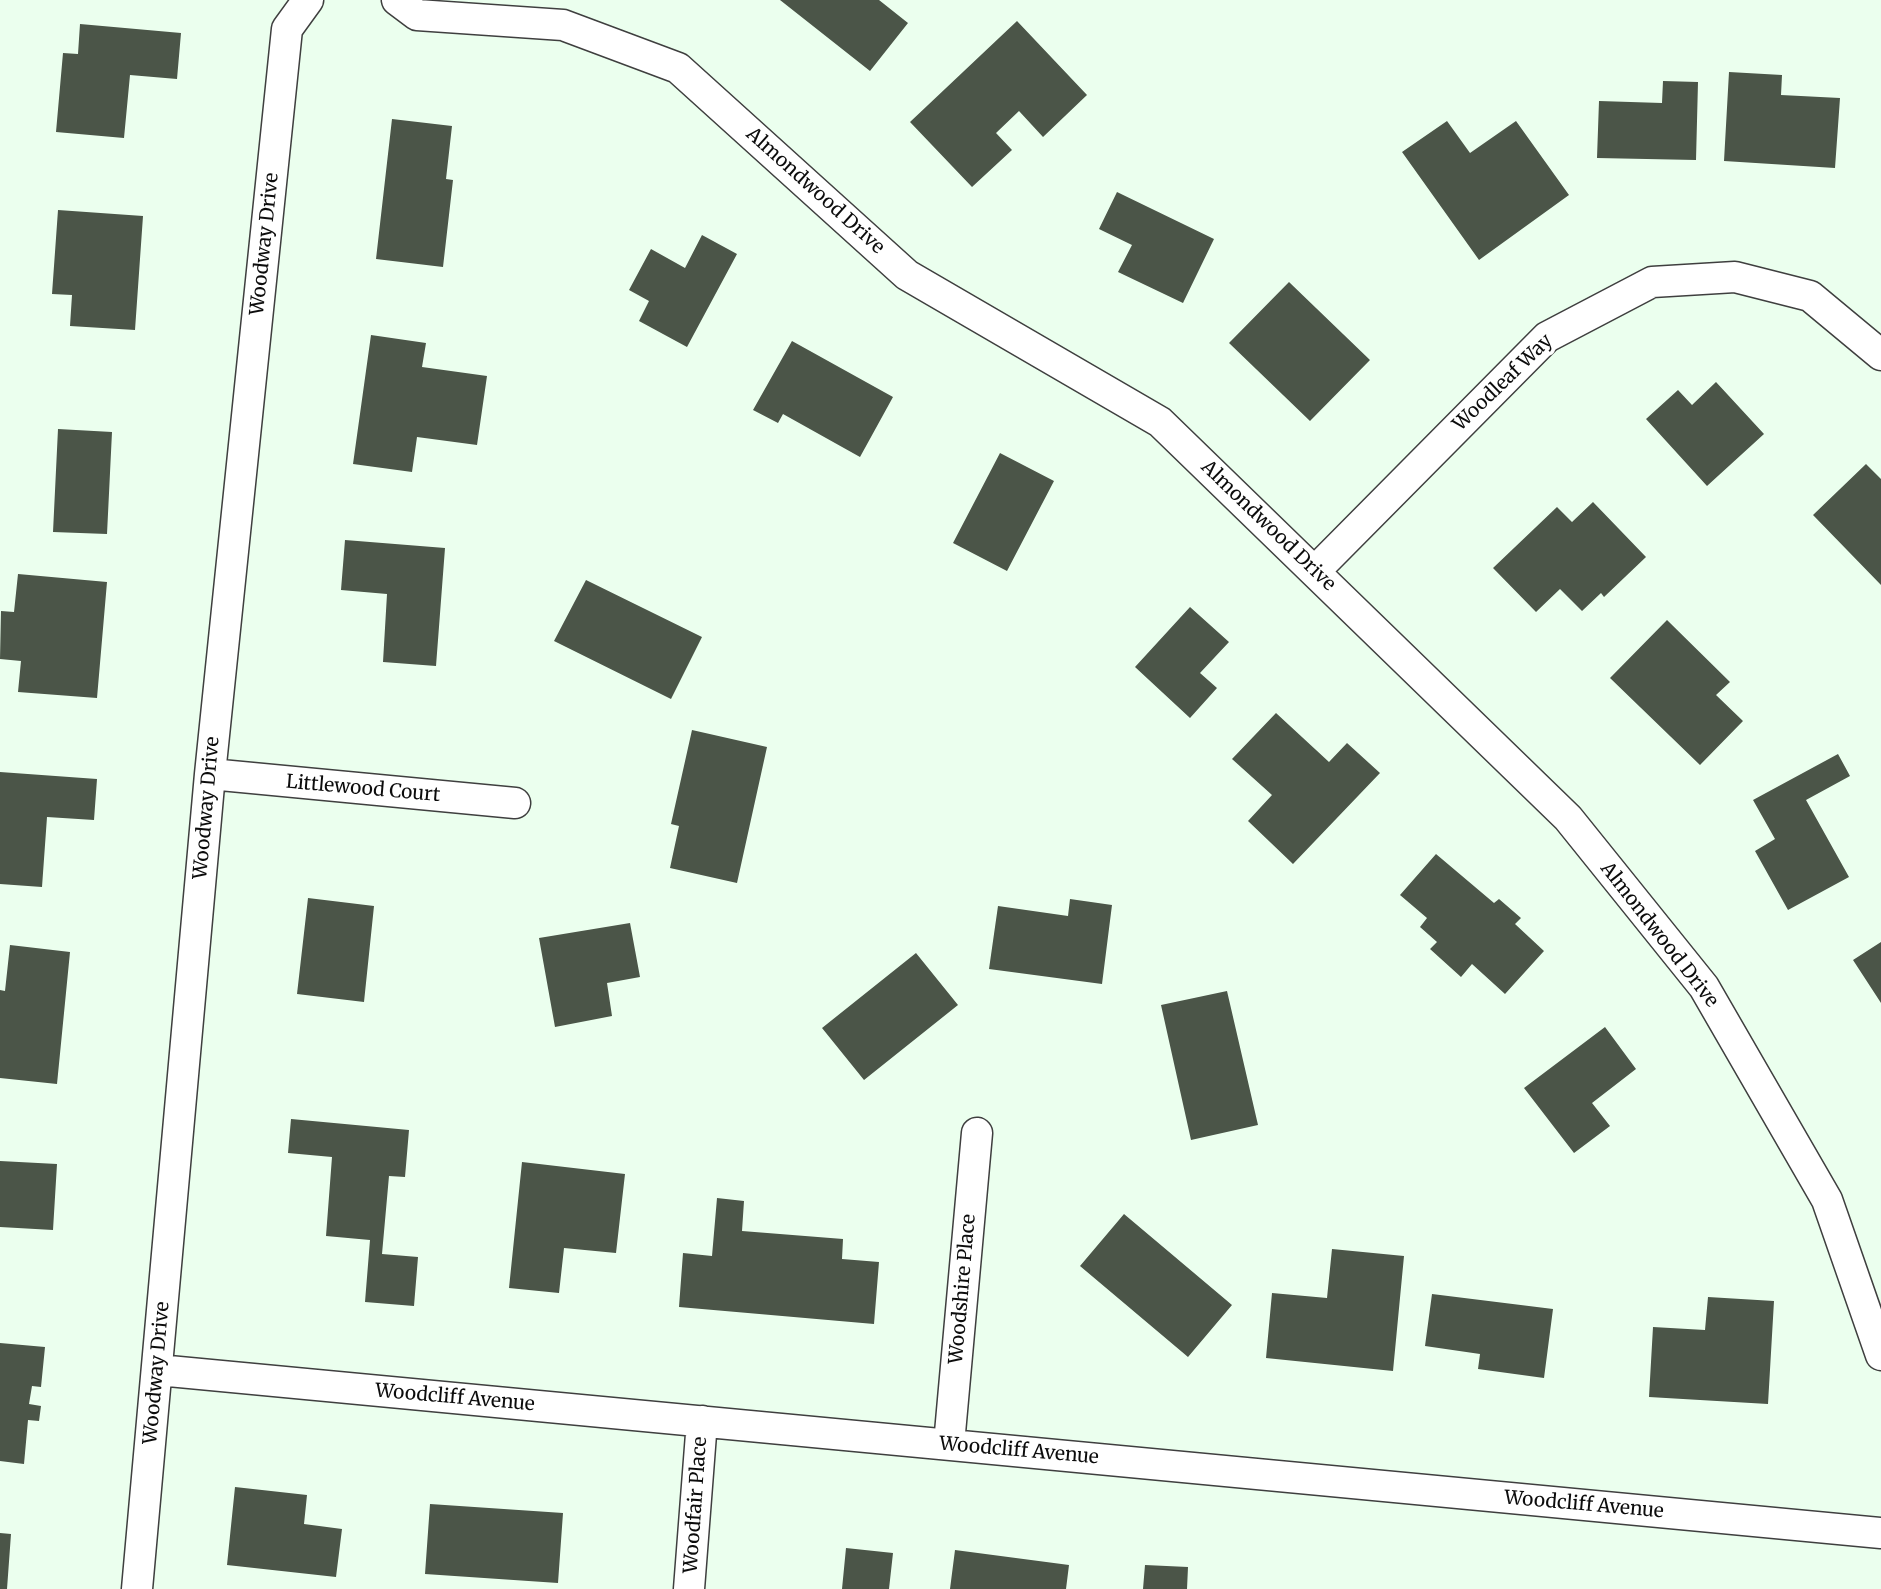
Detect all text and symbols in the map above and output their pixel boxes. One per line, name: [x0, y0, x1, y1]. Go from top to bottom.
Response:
street label: Almondwood Drive: [741, 123, 889, 259]
street label: Woodway Drive: [246, 172, 284, 316]
street label: Woodleaf Way: [1448, 330, 1558, 436]
street label: Almondwood Drive: [1196, 456, 1340, 596]
street label: Woodway Drive: [189, 736, 225, 880]
street label: Littlewood Court: [285, 771, 441, 807]
street label: Almondwood Drive: [1595, 858, 1723, 1012]
street label: Woodshire Place: [945, 1213, 981, 1365]
street label: Woodway Drive: [139, 1301, 175, 1445]
street label: Woodcliff Avenue: [374, 1380, 536, 1416]
street label: Woodcliff Avenue: [938, 1433, 1100, 1469]
street label: Woodfair Place: [680, 1436, 712, 1574]
street label: Woodcliff Avenue: [1503, 1487, 1665, 1523]

